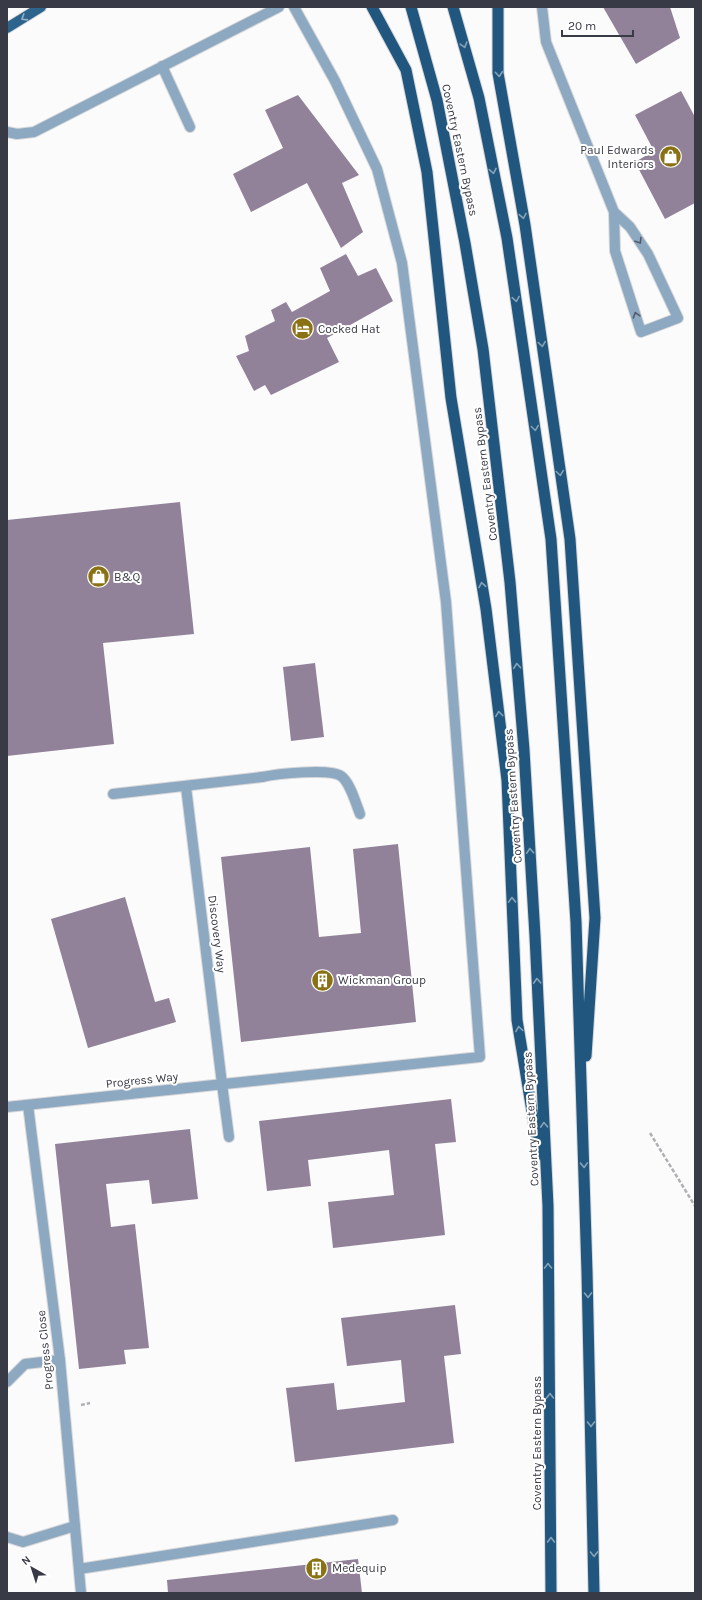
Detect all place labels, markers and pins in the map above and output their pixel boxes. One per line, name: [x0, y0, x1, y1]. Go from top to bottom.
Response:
place label: Paul Edwards Interiors: [580, 143, 654, 171]
shop icon: Paul Edwards Interiors: [657, 144, 683, 170]
hotel icon: Cocked Hat: [289, 316, 315, 342]
place label: Cocked Hat: [318, 322, 381, 336]
shop icon: B&Q: [85, 564, 111, 590]
place label: B&Q: [114, 570, 140, 584]
building icon: Wickman Group: [310, 967, 336, 993]
place label: Wickman Group: [338, 973, 426, 987]
building icon: Medequip: [304, 1555, 330, 1581]
place label: Medequip: [332, 1561, 386, 1575]

